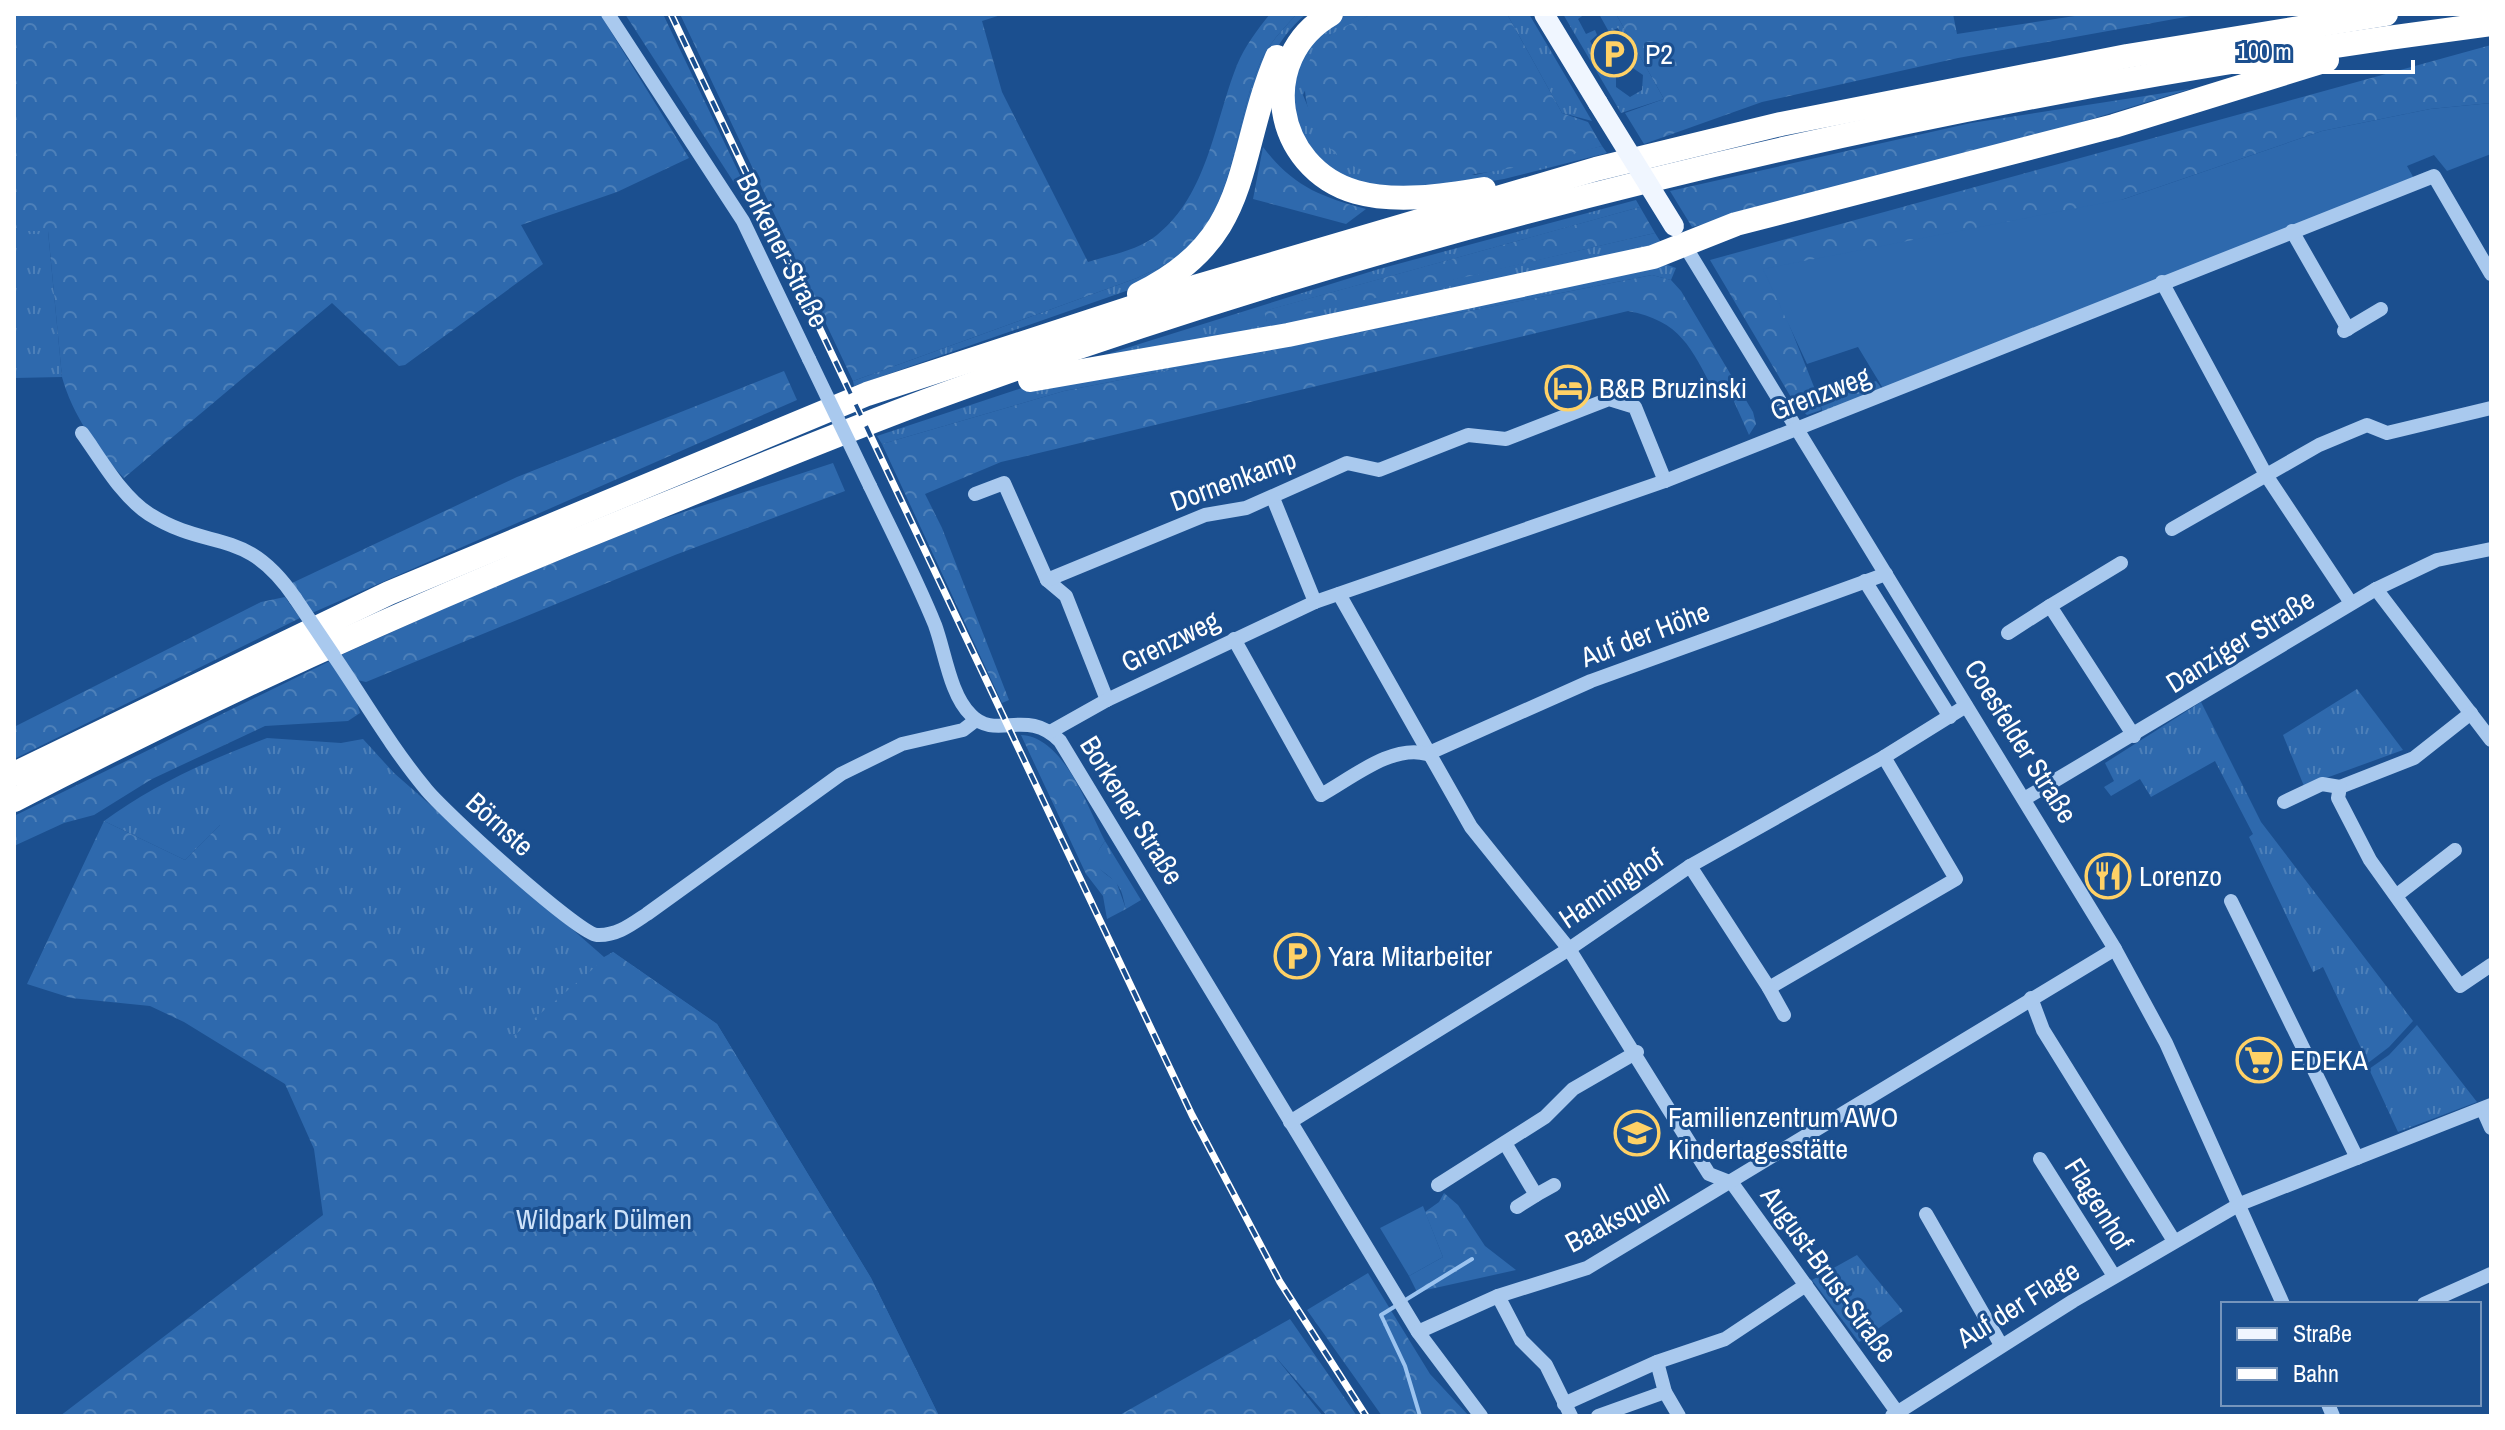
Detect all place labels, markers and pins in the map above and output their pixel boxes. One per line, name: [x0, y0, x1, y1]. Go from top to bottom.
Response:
parking icon: P2: [1590, 30, 1638, 78]
place label: P2: [1645, 35, 1673, 73]
hotel icon: B&B Bruzinski: [1544, 364, 1592, 412]
place label: B&B Bruzinski: [1599, 369, 1747, 407]
restaurant icon: Lorenzo: [2084, 852, 2132, 900]
place label: Lorenzo: [2139, 857, 2222, 895]
parking icon: Yara Mitarbeiter: [1273, 932, 1321, 980]
place label: Yara Mitarbeiter: [1328, 937, 1493, 975]
supermarket icon: EDEKA: [2235, 1036, 2283, 1084]
place label: EDEKA: [2290, 1041, 2369, 1079]
place label: Familienzentrum AWO Kindertagesstätte: [1668, 1098, 1898, 1168]
school or university icon: Familienzentrum AWO Kindertagesstätte: [1613, 1109, 1661, 1157]

